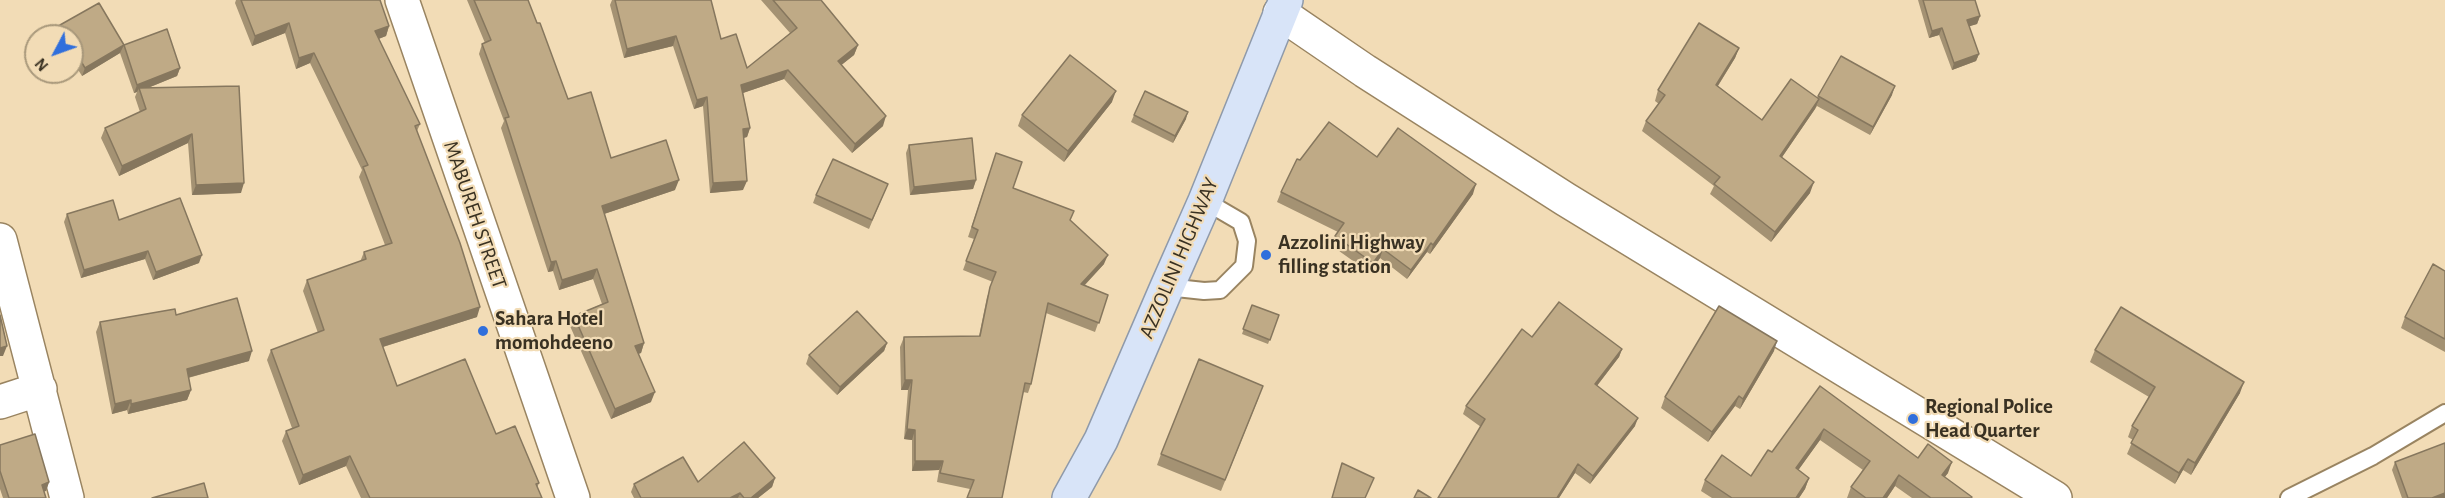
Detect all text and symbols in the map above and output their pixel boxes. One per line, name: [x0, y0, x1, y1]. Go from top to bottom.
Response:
north arrow: [24, 24, 84, 84]
text: N: [32, 55, 52, 74]
street label: MABUREH STREET: [438, 138, 512, 292]
street label: AZZOLINI HIGHWAY: [1134, 174, 1224, 342]
place label: Azzolini Highway filling station: [1278, 230, 1425, 280]
marker: Azzolini Highway filling station: [1259, 248, 1273, 262]
place label: Sahara Hotel momohdeeno: [495, 306, 613, 356]
marker: Sahara Hotel momohdeeno: [476, 324, 490, 338]
place label: Regional Police Head Quarter: [1925, 394, 2053, 444]
marker: Regional Police Head Quarter: [1906, 412, 1920, 426]

